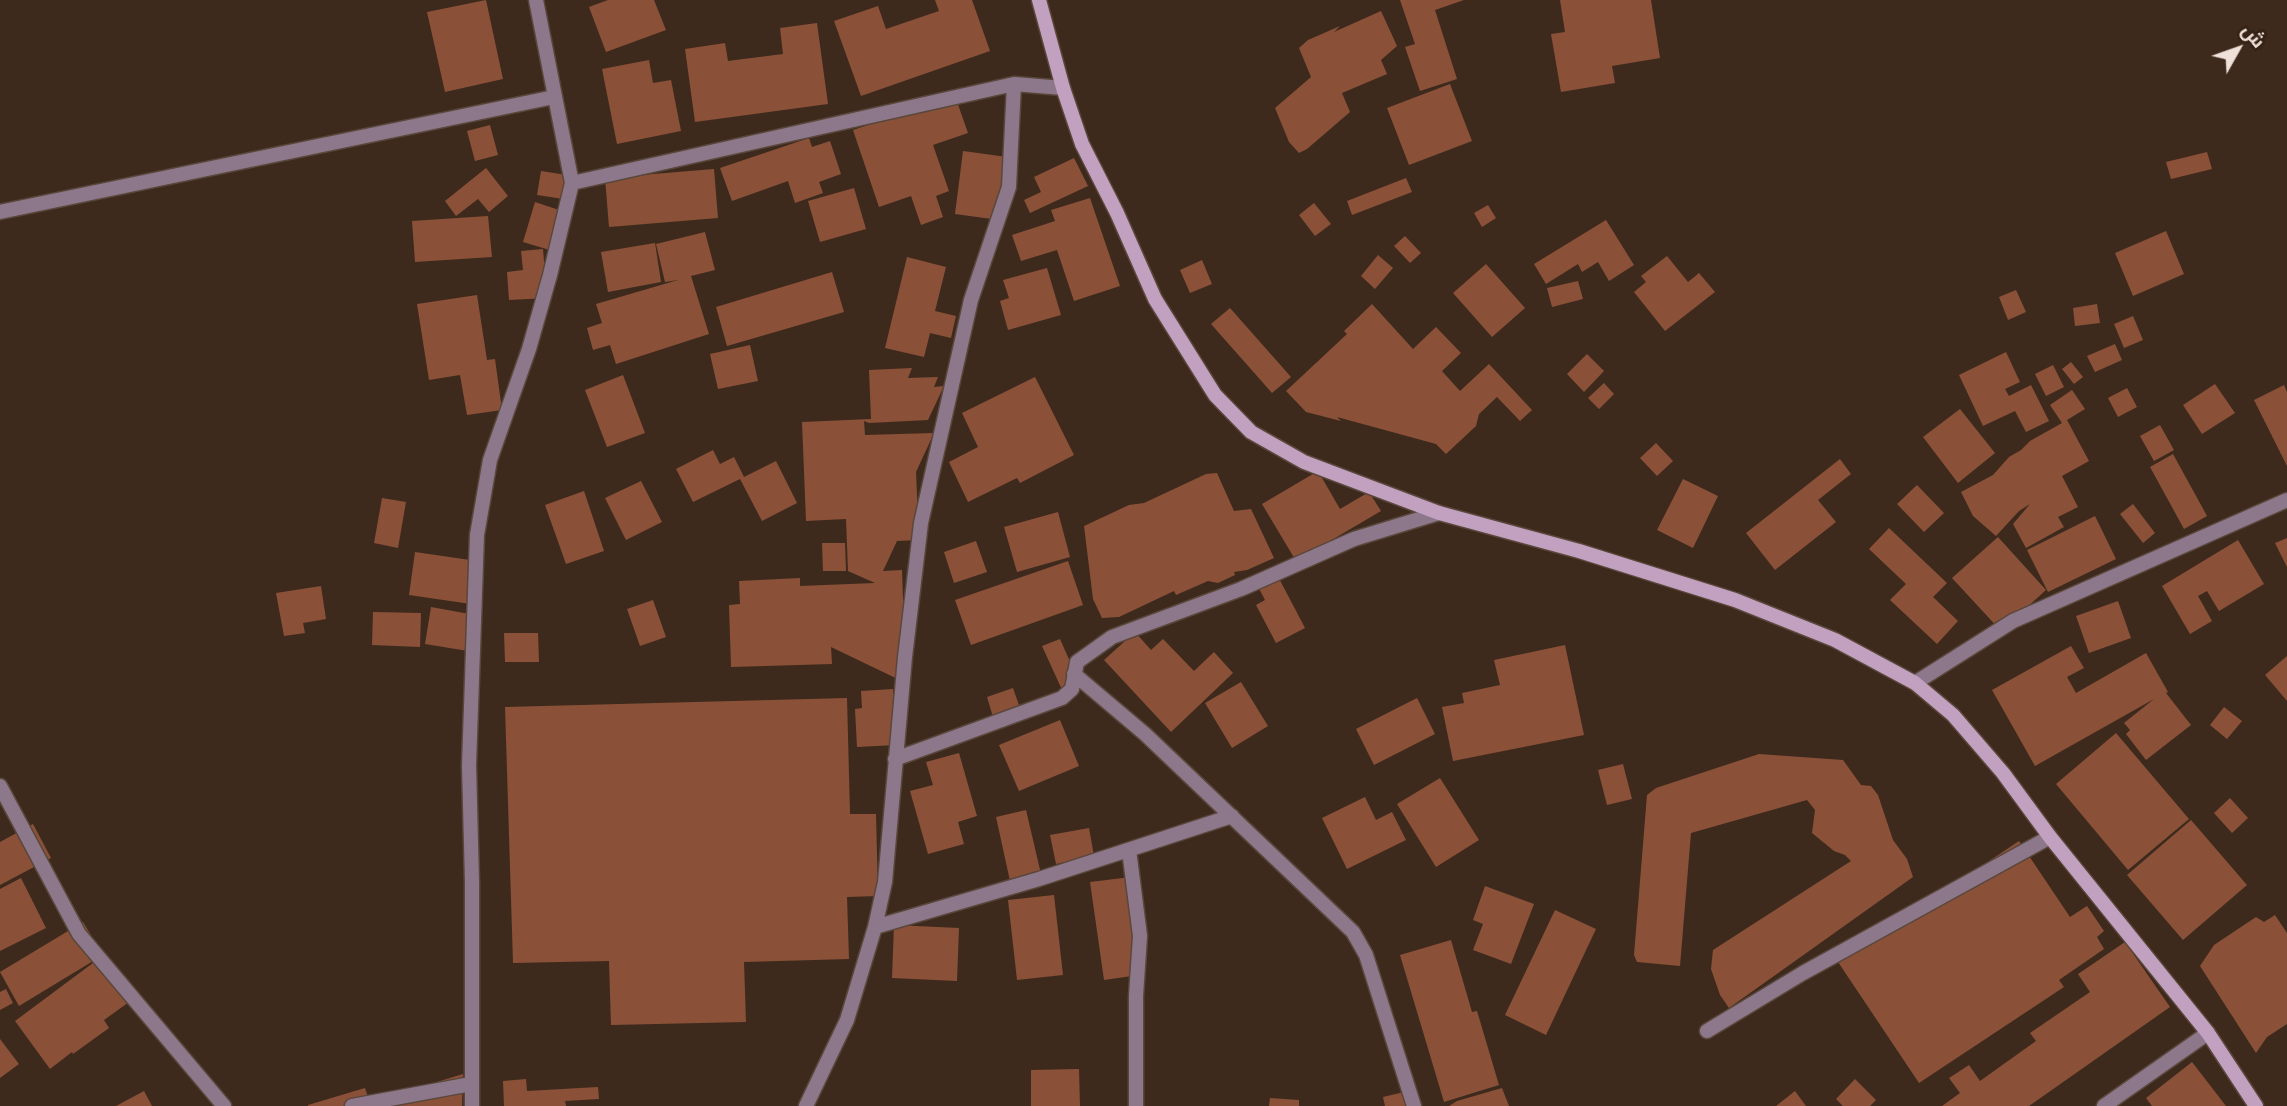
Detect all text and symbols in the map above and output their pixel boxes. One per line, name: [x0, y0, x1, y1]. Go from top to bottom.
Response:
north arrow: [2203, 14, 2273, 84]
text: ش: [2237, 18, 2271, 53]

